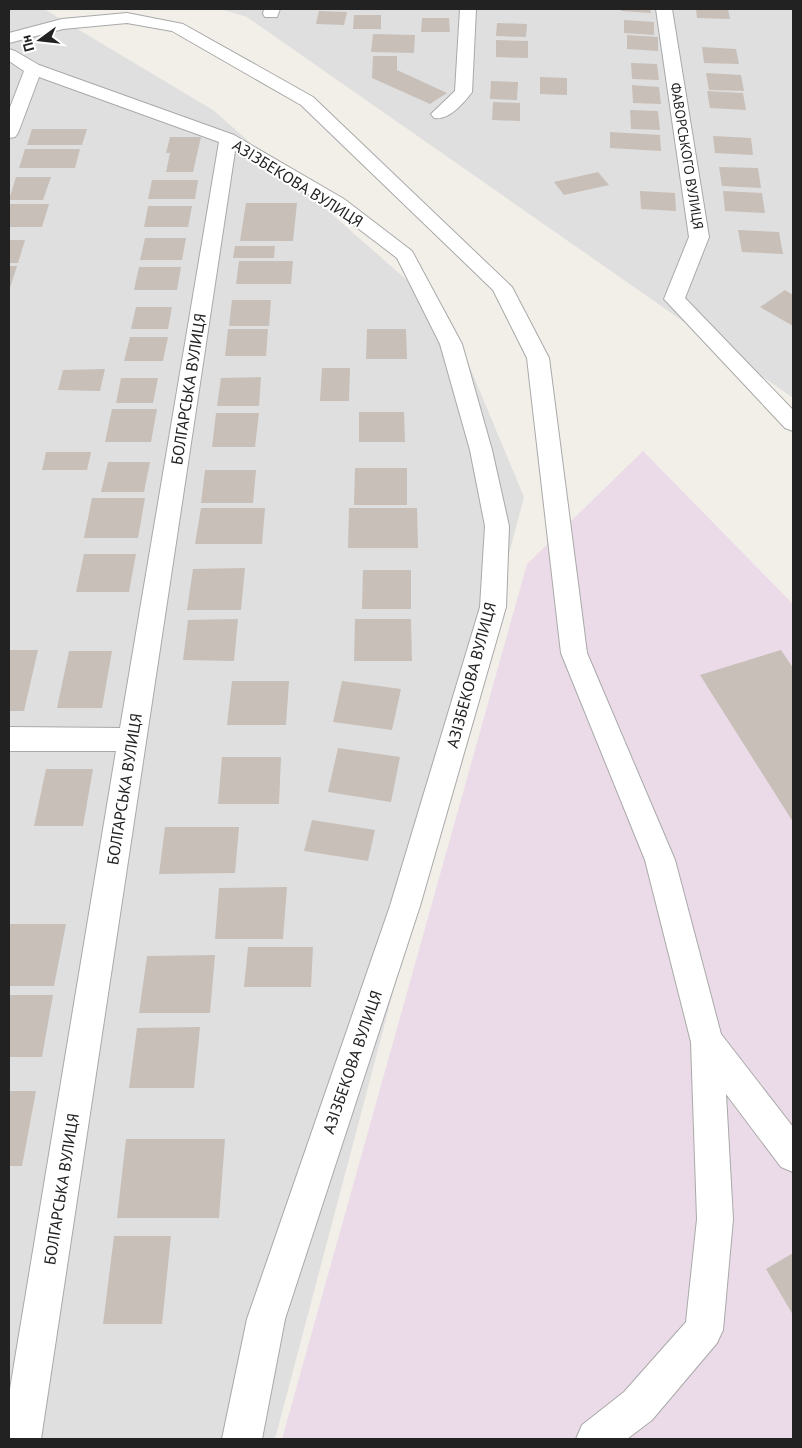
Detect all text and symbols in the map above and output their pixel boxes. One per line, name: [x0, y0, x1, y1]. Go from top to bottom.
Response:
north arrow: [15, 15, 65, 65]
text: Пн: [17, 33, 38, 54]
street label: ФАВОРСЬКОГО ВУЛИЦЯ: [667, 81, 707, 231]
street label: АЗІЗБЕКОВА ВУЛИЦЯ: [229, 135, 367, 231]
street label: БОЛГАРСЬКА ВУЛИЦЯ: [166, 312, 210, 466]
street label: АЗІЗБЕКОВА ВУЛИЦЯ: [442, 600, 500, 750]
street label: БОЛГАРСЬКА ВУЛИЦЯ: [102, 712, 146, 866]
street label: АЗІЗБЕКОВА ВУЛИЦЯ: [318, 988, 386, 1136]
street label: БОЛГАРСЬКА ВУЛИЦЯ: [39, 1112, 83, 1266]

